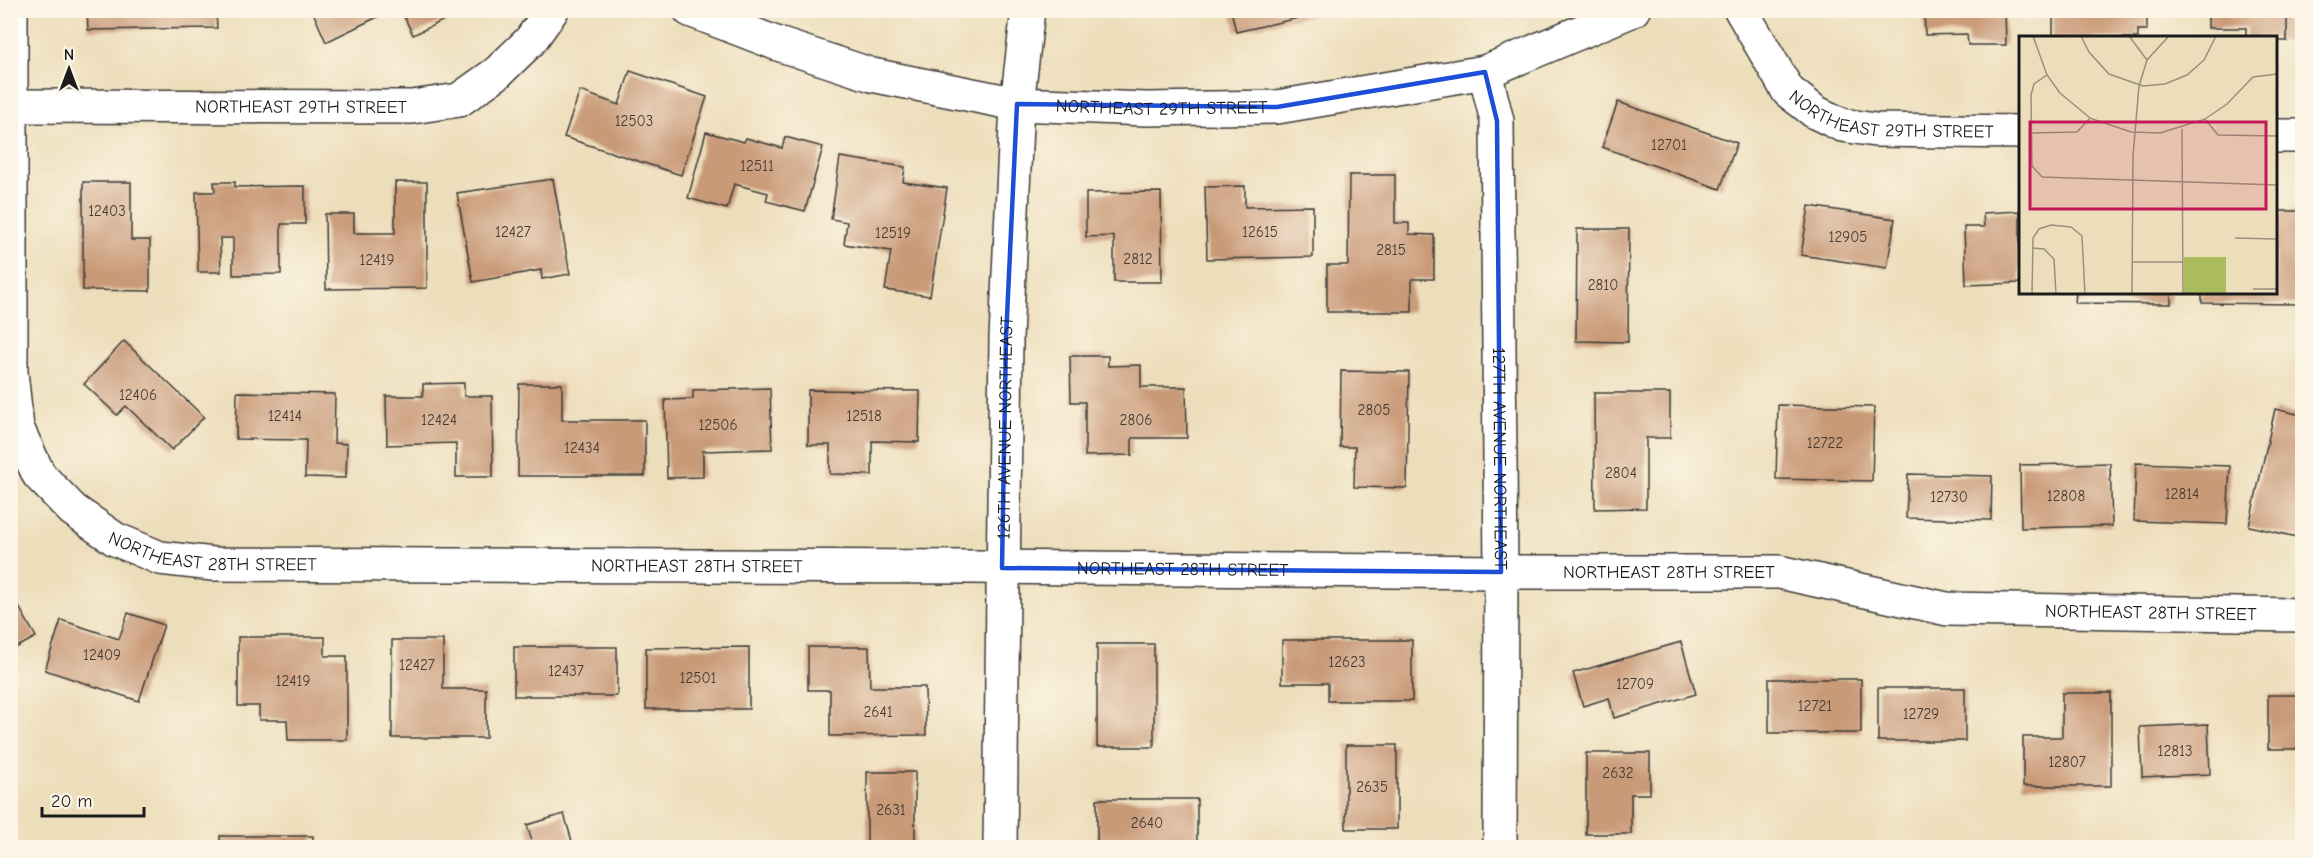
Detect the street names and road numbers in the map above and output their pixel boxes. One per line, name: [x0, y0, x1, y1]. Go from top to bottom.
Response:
street label: NORTHEAST 29TH STREET: [1785, 85, 1994, 142]
street label: NORTHEAST 29TH STREET: [1055, 95, 1268, 120]
street label: NORTHEAST 29TH STREET: [195, 96, 408, 117]
street label: 126TH AVENUE NORTHEAST: [993, 315, 1018, 540]
street label: 127TH AVENUE NORTHEAST: [1489, 347, 1511, 570]
street label: NORTHEAST 28TH STREET: [106, 527, 317, 575]
street label: NORTHEAST 28TH STREET: [591, 555, 803, 577]
street label: NORTHEAST 28TH STREET: [1077, 557, 1289, 581]
street label: NORTHEAST 28TH STREET: [1563, 562, 1775, 583]
street label: NORTHEAST 28TH STREET: [2045, 600, 2257, 625]

